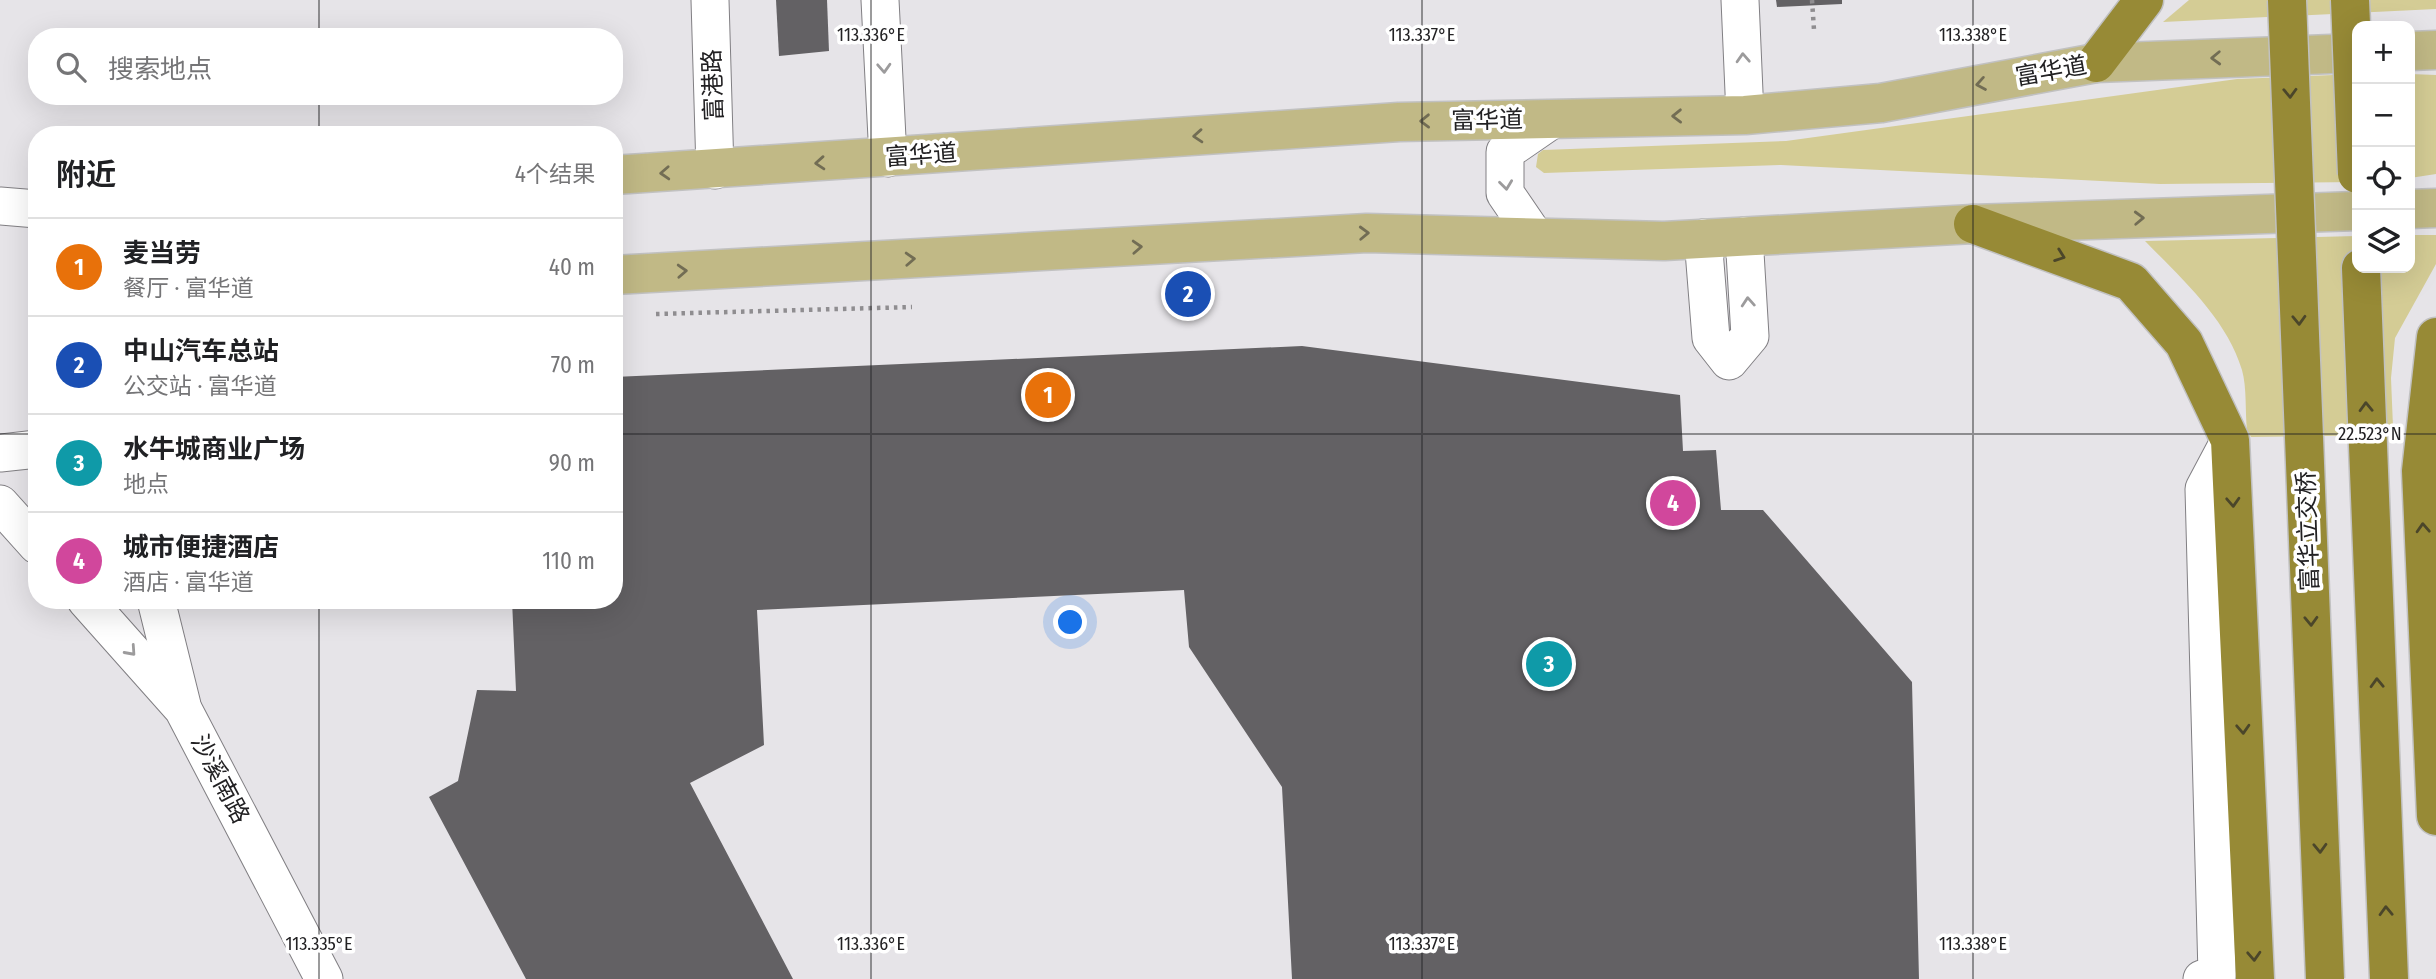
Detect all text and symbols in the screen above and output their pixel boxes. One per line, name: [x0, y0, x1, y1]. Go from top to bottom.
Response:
map controls: [2352, 21, 2415, 273]
button: +: [2352, 21, 2415, 84]
text: 113.336°E: [837, 24, 905, 46]
text: 113.337°E: [1389, 24, 1455, 46]
text: 113.338°E: [1939, 24, 2007, 46]
search box: [28, 28, 623, 105]
icon: search: [52, 48, 90, 86]
street label: 富港路: [698, 49, 728, 121]
street label: 富华道: [2013, 51, 2089, 91]
one-way arrow: [2210, 51, 2221, 66]
one-way arrow: [1735, 52, 1750, 63]
text: 搜索地点: [108, 54, 212, 85]
one-way arrow: [876, 63, 891, 74]
one-way arrow: [1975, 76, 1987, 91]
button: −: [2352, 84, 2415, 147]
one-way arrow: [2283, 87, 2298, 98]
street label: 富华道: [1451, 105, 1523, 135]
one-way arrow: [1671, 109, 1682, 124]
one-way arrow: [1420, 113, 1430, 129]
one-way arrow: [1192, 128, 1203, 143]
street label: 富华道: [884, 139, 958, 171]
button: locate: [2352, 147, 2415, 210]
one-way arrow: [814, 155, 825, 170]
text: 附近: [56, 157, 116, 193]
text: 4个结果: [515, 160, 595, 188]
one-way arrow: [659, 165, 670, 180]
one-way arrow: [1499, 180, 1514, 191]
button: layers: [2352, 210, 2415, 273]
one-way arrow: [2134, 211, 2145, 226]
one-way arrow: [1359, 226, 1370, 241]
text: 麦当劳: [123, 238, 201, 269]
one-way arrow: [1132, 240, 1143, 255]
one-way arrow: [2054, 248, 2066, 262]
one-way arrow: [904, 252, 915, 267]
text: 1: [74, 253, 84, 281]
text: 40 m: [549, 253, 595, 281]
one-way arrow: [677, 264, 688, 279]
pin: 2: [1165, 268, 1211, 320]
text: 餐厅 · 富华道: [123, 274, 254, 302]
one-way arrow: [1741, 297, 1756, 308]
one-way arrow: [2292, 315, 2307, 326]
text: 中山汽车总站: [123, 336, 279, 367]
text: 2: [74, 351, 84, 379]
text: 70 m: [551, 351, 595, 379]
pin: 1: [1025, 369, 1071, 421]
text: 公交站 · 富华道: [123, 372, 277, 400]
one-way arrow: [2359, 401, 2374, 412]
text: 22.523°N: [2338, 423, 2402, 445]
text: 水牛城商业广场: [123, 434, 305, 465]
text: 3: [74, 449, 84, 477]
text: 90 m: [549, 449, 595, 477]
text: 地点: [123, 470, 169, 498]
street label: 富华立交桥: [2292, 471, 2324, 591]
pin: 4: [1650, 477, 1696, 529]
one-way arrow: [2225, 496, 2240, 507]
one-way arrow: [2416, 522, 2431, 533]
text: 城市便捷酒店: [123, 532, 279, 563]
text: 4: [73, 547, 85, 575]
text: 110 m: [542, 547, 595, 575]
text: 酒店 · 富华道: [123, 568, 254, 596]
your location: [1053, 605, 1087, 639]
one-way arrow: [2304, 616, 2319, 627]
pin: 3: [1526, 638, 1572, 690]
one-way arrow: [123, 643, 135, 656]
one-way arrow: [2370, 678, 2385, 689]
one-way arrow: [2236, 724, 2251, 735]
street label: 沙溪南路: [185, 730, 255, 828]
one-way arrow: [2313, 843, 2328, 854]
one-way arrow: [2378, 905, 2394, 916]
text: 113.335°E: [285, 933, 353, 955]
text: 113.336°E: [837, 933, 905, 955]
text: 113.337°E: [1389, 933, 1455, 955]
text: 113.338°E: [1939, 933, 2007, 955]
one-way arrow: [2246, 951, 2261, 962]

